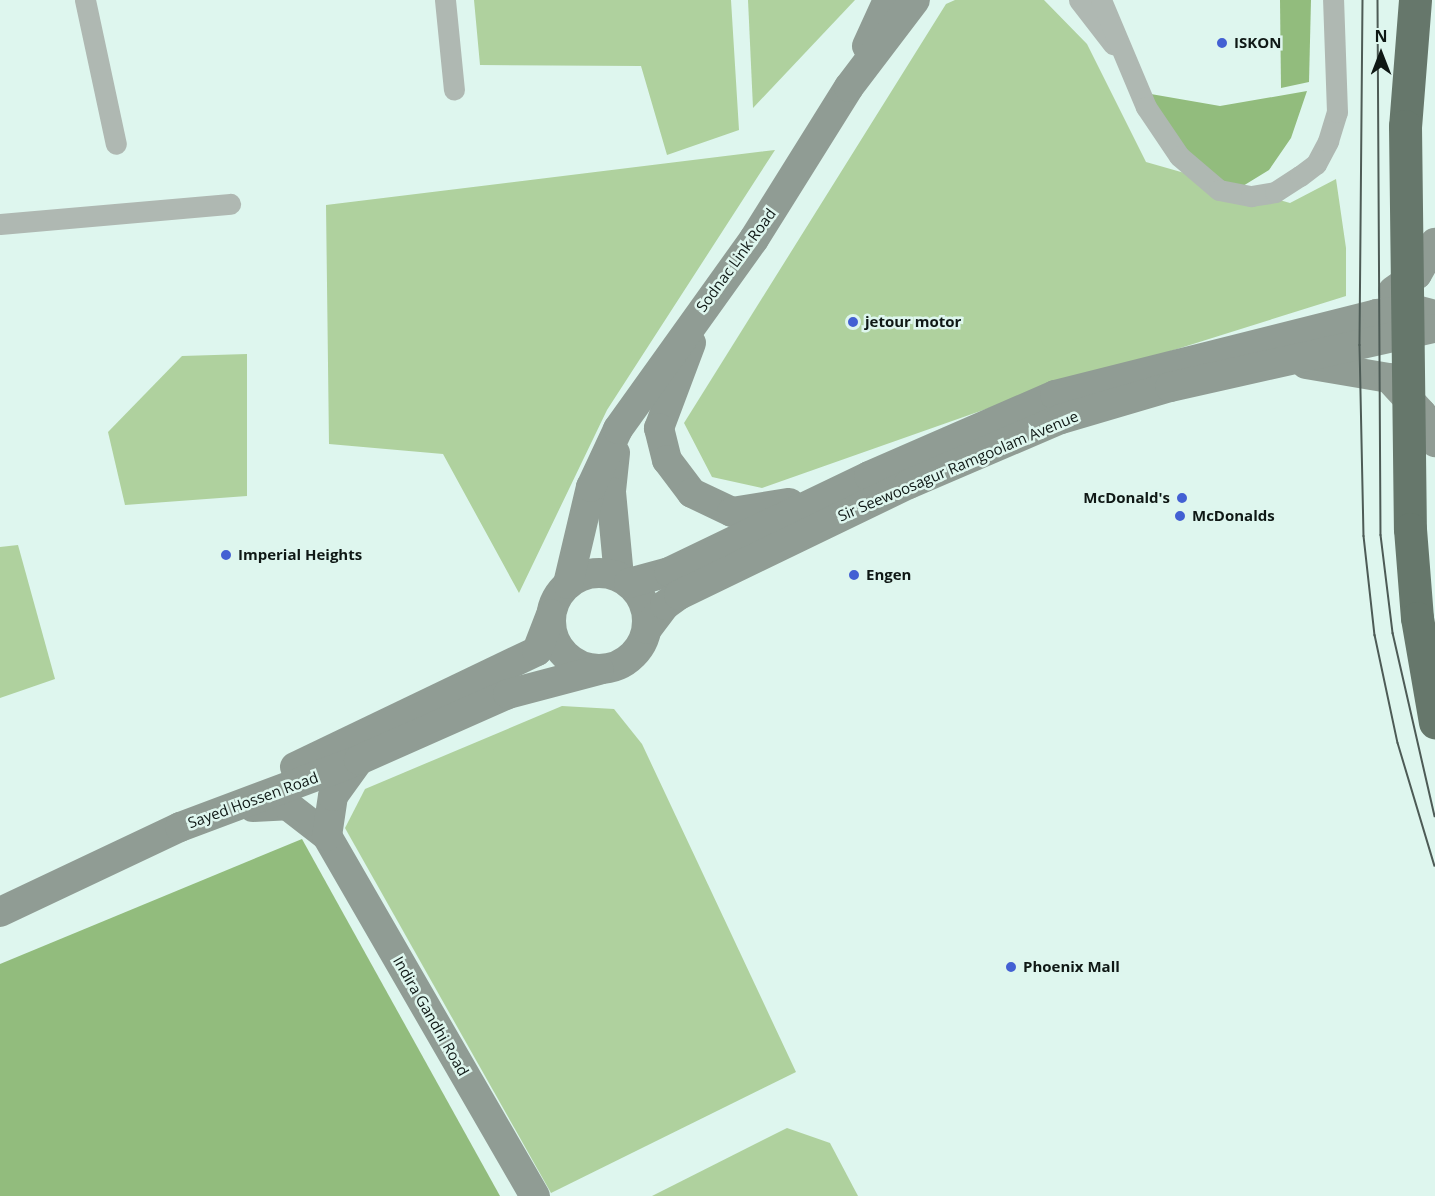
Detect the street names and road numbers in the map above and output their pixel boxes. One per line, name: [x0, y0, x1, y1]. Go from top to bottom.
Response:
street label: Sodnac Link Road: [692, 205, 780, 315]
street label: Sir Seewoosagur Ramgoolam Avenue: [835, 407, 1081, 525]
street label: Sayed Hossen Road: [185, 768, 321, 832]
street label: Indira Gandhi Road: [389, 953, 473, 1079]

